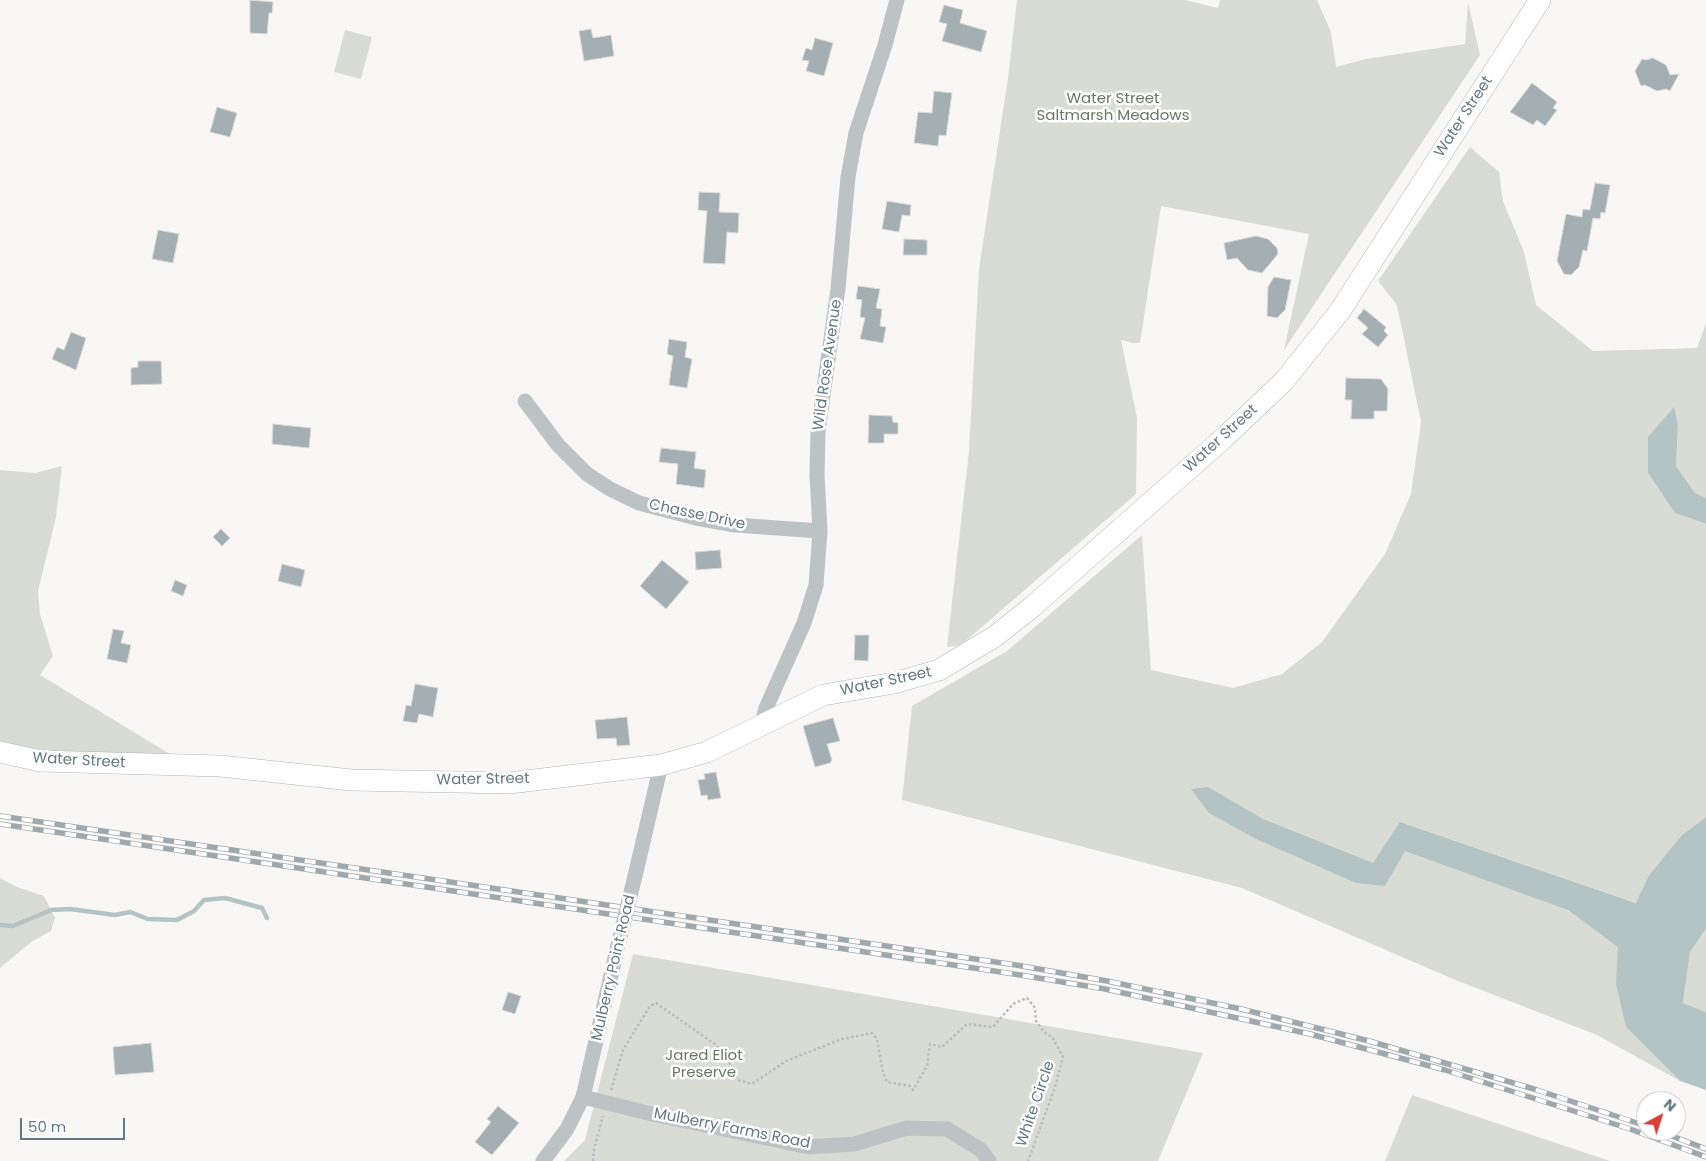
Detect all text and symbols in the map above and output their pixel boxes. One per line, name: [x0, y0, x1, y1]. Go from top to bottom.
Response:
street label: Water Street: [1431, 73, 1497, 161]
park label: Water Street Saltmarsh Meadows: [1037, 90, 1189, 125]
street label: Wild Rose Avenue: [810, 298, 846, 432]
street label: Water Street: [1180, 401, 1262, 477]
street label: Chasse Drive: [647, 496, 747, 534]
street label: Water Street: [839, 664, 933, 700]
street label: Water Street: [32, 750, 126, 772]
street label: Water Street: [436, 770, 530, 790]
street label: Mulberry Point Road: [588, 893, 640, 1043]
park label: Jared Eliot Preserve: [665, 1047, 743, 1082]
street label: White Circle: [1013, 1059, 1059, 1149]
north arrow: [1636, 1091, 1686, 1141]
text: N: [1660, 1094, 1680, 1116]
street label: Mulberry Farms Road: [652, 1105, 812, 1153]
scale bar: [22, 1108, 128, 1140]
text: 50 m: [28, 1116, 66, 1137]

